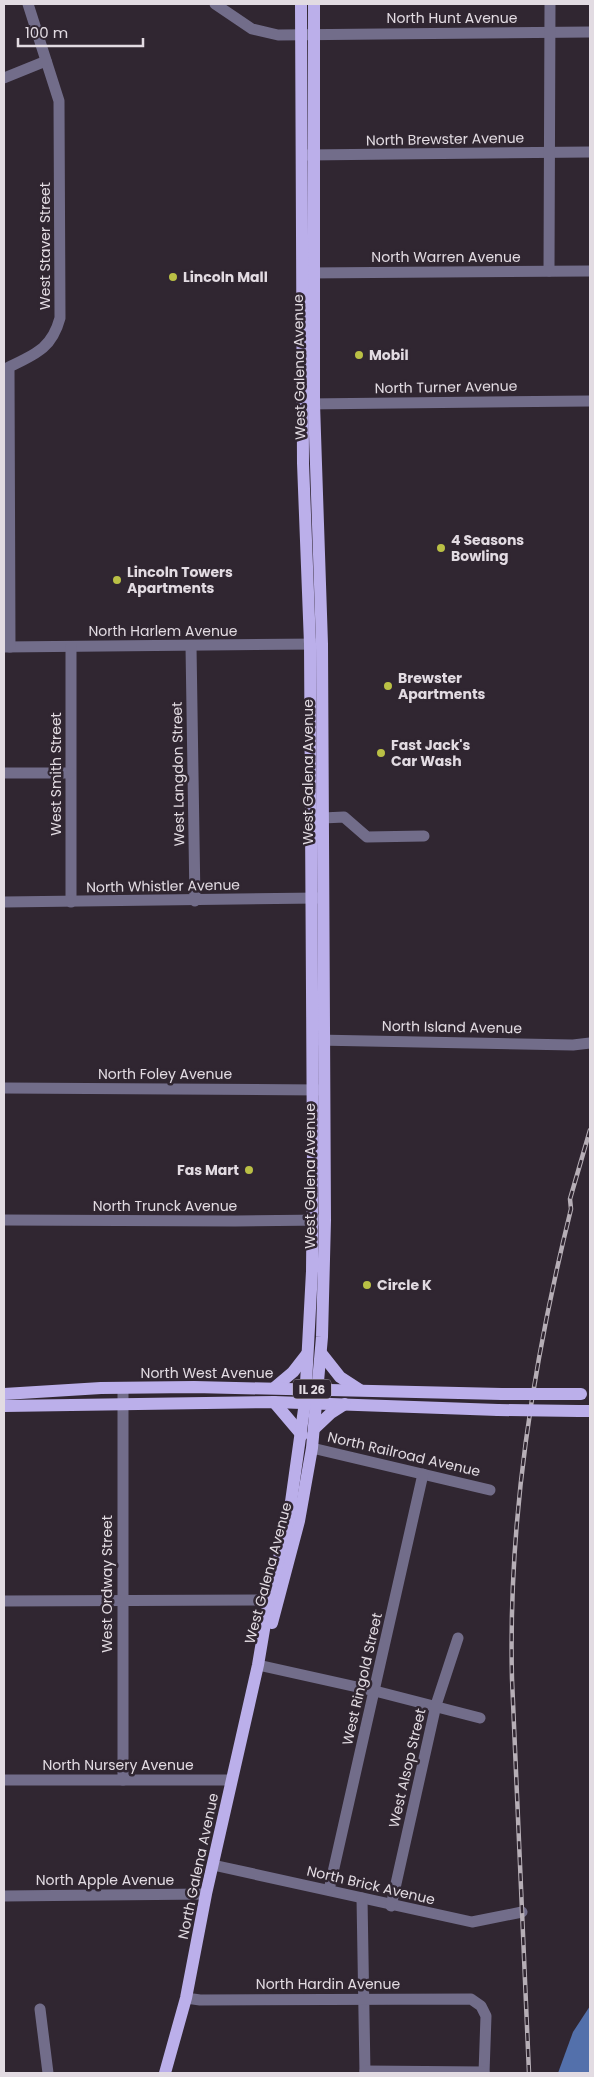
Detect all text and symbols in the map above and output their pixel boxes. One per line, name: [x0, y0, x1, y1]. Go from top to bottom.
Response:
street label: North Hunt Avenue: [387, 8, 518, 28]
scale bar: [18, 15, 142, 47]
text: 100 m: [25, 22, 68, 43]
street label: North Brewster Avenue: [366, 128, 525, 150]
street label: West Staver Street: [35, 182, 55, 310]
street label: North Warren Avenue: [371, 247, 521, 267]
place label: Lincoln Mall: [183, 267, 268, 287]
marker: Lincoln Mall: [167, 271, 179, 283]
street label: West Galena Avenue: [288, 294, 310, 440]
place label: Mobil: [369, 345, 409, 365]
marker: Mobil: [353, 349, 365, 361]
street label: North Turner Avenue: [374, 376, 518, 398]
place label: 4 Seasons Bowling: [451, 530, 524, 566]
marker: 4 Seasons Bowling: [435, 542, 447, 554]
place label: Lincoln Towers Apartments: [127, 562, 233, 598]
marker: Lincoln Towers Apartments: [111, 574, 123, 586]
street label: North Harlem Avenue: [88, 621, 238, 641]
place label: Brewster Apartments: [398, 668, 486, 704]
marker: Brewster Apartments: [382, 680, 394, 692]
street label: West Galena Avenue: [298, 699, 318, 845]
street label: West Langdon Street: [167, 702, 189, 846]
street label: West Smith Street: [46, 712, 66, 836]
place label: Fast Jack's Car Wash: [391, 735, 470, 771]
marker: Fast Jack's Car Wash: [375, 747, 387, 759]
street label: North Whistler Avenue: [86, 875, 240, 897]
street label: North Island Avenue: [382, 1016, 523, 1038]
street label: North Foley Avenue: [98, 1064, 232, 1084]
street label: West Galena Avenue: [300, 1103, 320, 1249]
place label: Fas Mart: [177, 1160, 239, 1180]
marker: Fas Mart: [243, 1164, 255, 1176]
street label: North Trunck Avenue: [93, 1196, 238, 1216]
place label: Circle K: [377, 1275, 432, 1295]
marker: Circle K: [361, 1279, 373, 1291]
street label: North West Avenue: [141, 1363, 274, 1383]
road number: IL 26: [293, 1380, 331, 1398]
street label: North Railroad Avenue: [326, 1427, 483, 1481]
street label: West Galena Avenue: [239, 1500, 297, 1646]
street label: West Ordway Street: [97, 1515, 117, 1653]
street label: West Ringold Street: [337, 1611, 387, 1747]
street label: West Alsop Street: [384, 1706, 430, 1830]
street label: North Nursery Avenue: [42, 1755, 194, 1775]
street label: North Galena Avenue: [173, 1791, 223, 1941]
street label: North Brick Avenue: [305, 1861, 437, 1910]
street label: North Apple Avenue: [36, 1870, 175, 1890]
street label: North Hardin Avenue: [256, 1974, 400, 1994]

